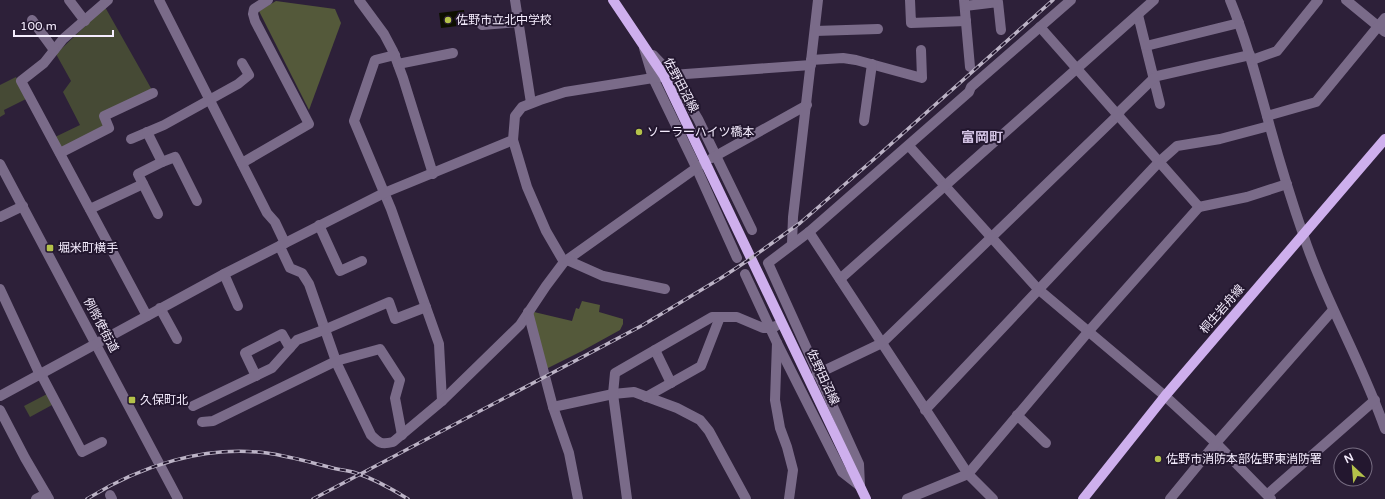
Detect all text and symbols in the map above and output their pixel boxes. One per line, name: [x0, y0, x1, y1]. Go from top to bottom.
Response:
scale bar: [14, 12, 113, 38]
place label: 佐野市立北中学校: [456, 13, 552, 27]
marker: 佐野市立北中学校: [443, 15, 453, 25]
text: 100 m: [20, 19, 57, 33]
street label: 佐野田沼線: [661, 55, 701, 115]
place label: ソーラーハイツ橋本: [647, 125, 755, 139]
marker: ソーラーハイツ橋本: [634, 127, 644, 137]
district label: 富岡町: [961, 129, 1003, 146]
place label: 堀米町横手: [58, 241, 118, 255]
marker: 堀米町横手: [45, 243, 55, 253]
street label: 桐生岩舟線: [1197, 282, 1247, 336]
street label: 例幣使街道: [81, 295, 121, 355]
street label: 佐野田沼線: [804, 347, 842, 407]
place label: 久保町北: [140, 393, 188, 407]
marker: 久保町北: [127, 395, 137, 405]
north arrow: [1333, 447, 1373, 487]
text: N: [1342, 451, 1356, 466]
place label: 佐野市消防本部佐野東消防署: [1166, 452, 1322, 466]
marker: 佐野市消防本部佐野東消防署: [1153, 454, 1163, 464]

